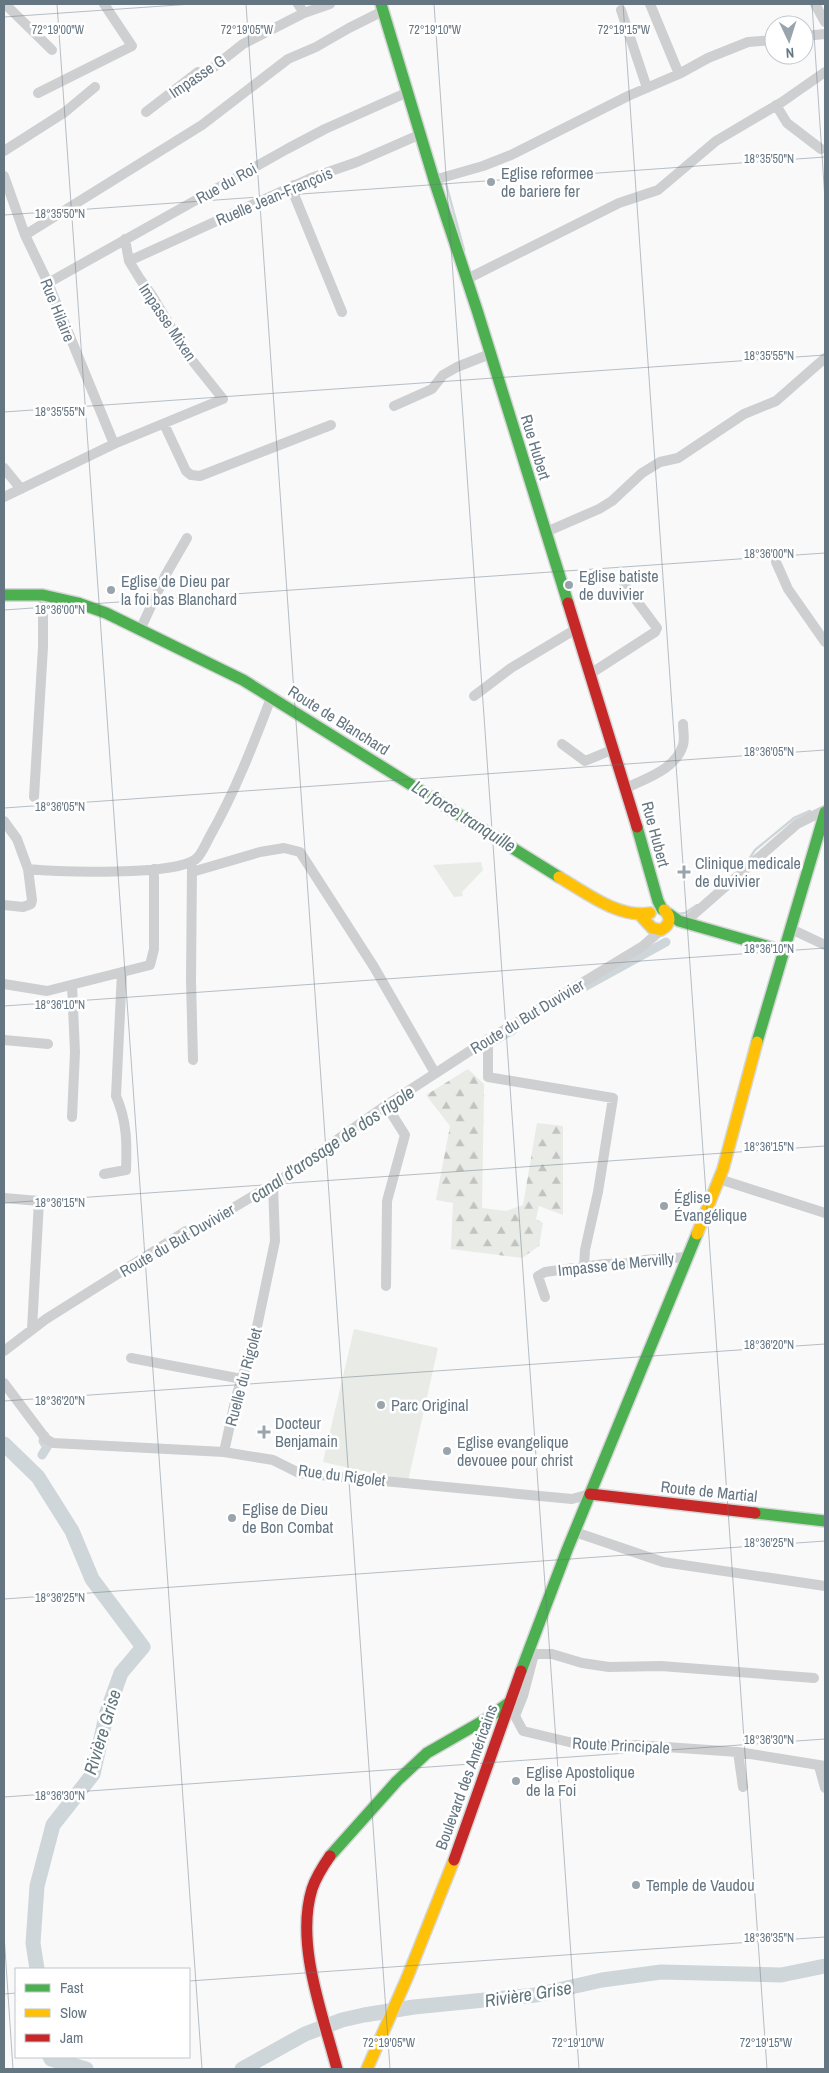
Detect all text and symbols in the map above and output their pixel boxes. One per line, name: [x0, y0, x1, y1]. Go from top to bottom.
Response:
north arrow: [764, 15, 814, 65]
text: 72°19'00"W: [32, 22, 85, 38]
text: 72°19'05"W: [221, 22, 274, 38]
text: 72°19'10"W: [409, 22, 462, 38]
text: 72°19'15"W: [598, 22, 651, 38]
text: N: [785, 44, 795, 62]
street label: Impasse G: [165, 49, 229, 103]
text: 18°35'50"N: [744, 151, 794, 167]
street label: Rue du Roi: [192, 157, 260, 209]
street label: Ruelle Jean-François: [212, 162, 336, 230]
place label: Eglise reformee de bariere fer: [501, 162, 594, 202]
marker: Eglise reformee de bariere fer: [485, 176, 497, 188]
text: 18°35'50"N: [35, 206, 85, 222]
street label: Rue Hilaire: [35, 275, 81, 345]
street label: Impasse Mixen: [134, 279, 202, 365]
text: 18°35'55"N: [744, 348, 794, 364]
text: 18°35'55"N: [35, 404, 85, 420]
street label: Rue Hubert: [516, 412, 556, 483]
text: 18°36'00"N: [744, 546, 794, 562]
place label: Eglise batiste de duvivier: [579, 565, 659, 605]
place label: Eglise de Dieu par la foi bas Blanchard: [121, 570, 237, 610]
marker: Eglise batiste de duvivier: [563, 579, 575, 591]
marker: Eglise de Dieu par la foi bas Blanchard: [105, 584, 117, 596]
text: 18°36'00"N: [35, 602, 85, 618]
street label: Route de Blanchard: [284, 680, 394, 760]
text: 18°36'05"N: [744, 744, 794, 760]
water label: La force tranquille: [407, 774, 521, 858]
text: 18°36'05"N: [35, 799, 85, 815]
street label: Rue Hubert: [637, 799, 675, 870]
place label: Clinique medicale de duvivier: [695, 852, 801, 892]
marker: Clinique medicale de duvivier: [677, 865, 691, 879]
text: 18°36'10"N: [744, 941, 794, 957]
street label: Route du But Duvivier: [466, 973, 589, 1059]
text: 18°36'10"N: [35, 997, 85, 1013]
water label: canal d'arosage de dos rigole: [245, 1080, 419, 1208]
text: 18°36'15"N: [744, 1139, 794, 1155]
place label: Église Évangélique: [674, 1186, 747, 1226]
text: 18°36'15"N: [35, 1195, 85, 1211]
street label: Route du But Duvivier: [116, 1198, 239, 1282]
marker: Église Évangélique: [658, 1200, 670, 1212]
street label: Impasse de Mervilly: [557, 1247, 676, 1281]
street label: Ruelle du Rigolet: [219, 1325, 267, 1428]
text: 18°36'20"N: [744, 1337, 794, 1353]
text: 18°36'20"N: [35, 1393, 85, 1409]
place label: Parc Original: [391, 1394, 468, 1416]
marker: Parc Original: [375, 1399, 387, 1411]
place label: Docteur Benjamain: [275, 1412, 338, 1452]
marker: Docteur Benjamain: [257, 1425, 271, 1439]
place label: Eglise evangelique devouee pour christ: [457, 1431, 573, 1471]
marker: Eglise evangelique devouee pour christ: [441, 1445, 453, 1457]
street label: Rue du Rigolet: [297, 1459, 387, 1491]
street label: Route de Martial: [660, 1475, 758, 1507]
place label: Eglise de Dieu de Bon Combat: [242, 1498, 334, 1538]
marker: Eglise de Dieu de Bon Combat: [226, 1512, 238, 1524]
text: 18°36'25"N: [744, 1535, 794, 1551]
text: 18°36'25"N: [35, 1590, 85, 1606]
water label: Rivière Grise: [77, 1686, 127, 1778]
street label: Boulevard des Américains: [429, 1701, 503, 1853]
street label: Route Principale: [572, 1731, 670, 1759]
text: 18°36'30"N: [744, 1732, 794, 1748]
place label: Eglise Apostolique de la Foi: [526, 1761, 635, 1801]
marker: Eglise Apostolique de la Foi: [510, 1775, 522, 1787]
text: 18°36'30"N: [35, 1788, 85, 1804]
place label: Temple de Vaudou: [646, 1874, 754, 1896]
marker: Temple de Vaudou: [630, 1879, 642, 1891]
text: 18°36'35"N: [744, 1930, 794, 1946]
legend: [15, 1968, 190, 2058]
water label: Rivière Grise: [483, 1975, 573, 2013]
text: Fast: [60, 1977, 84, 1998]
text: Slow: [60, 2002, 87, 2023]
text: Jam: [60, 2027, 83, 2048]
text: 72°19'05"W: [363, 2035, 416, 2051]
text: 72°19'10"W: [552, 2035, 605, 2051]
text: 72°19'15"W: [740, 2035, 793, 2051]

